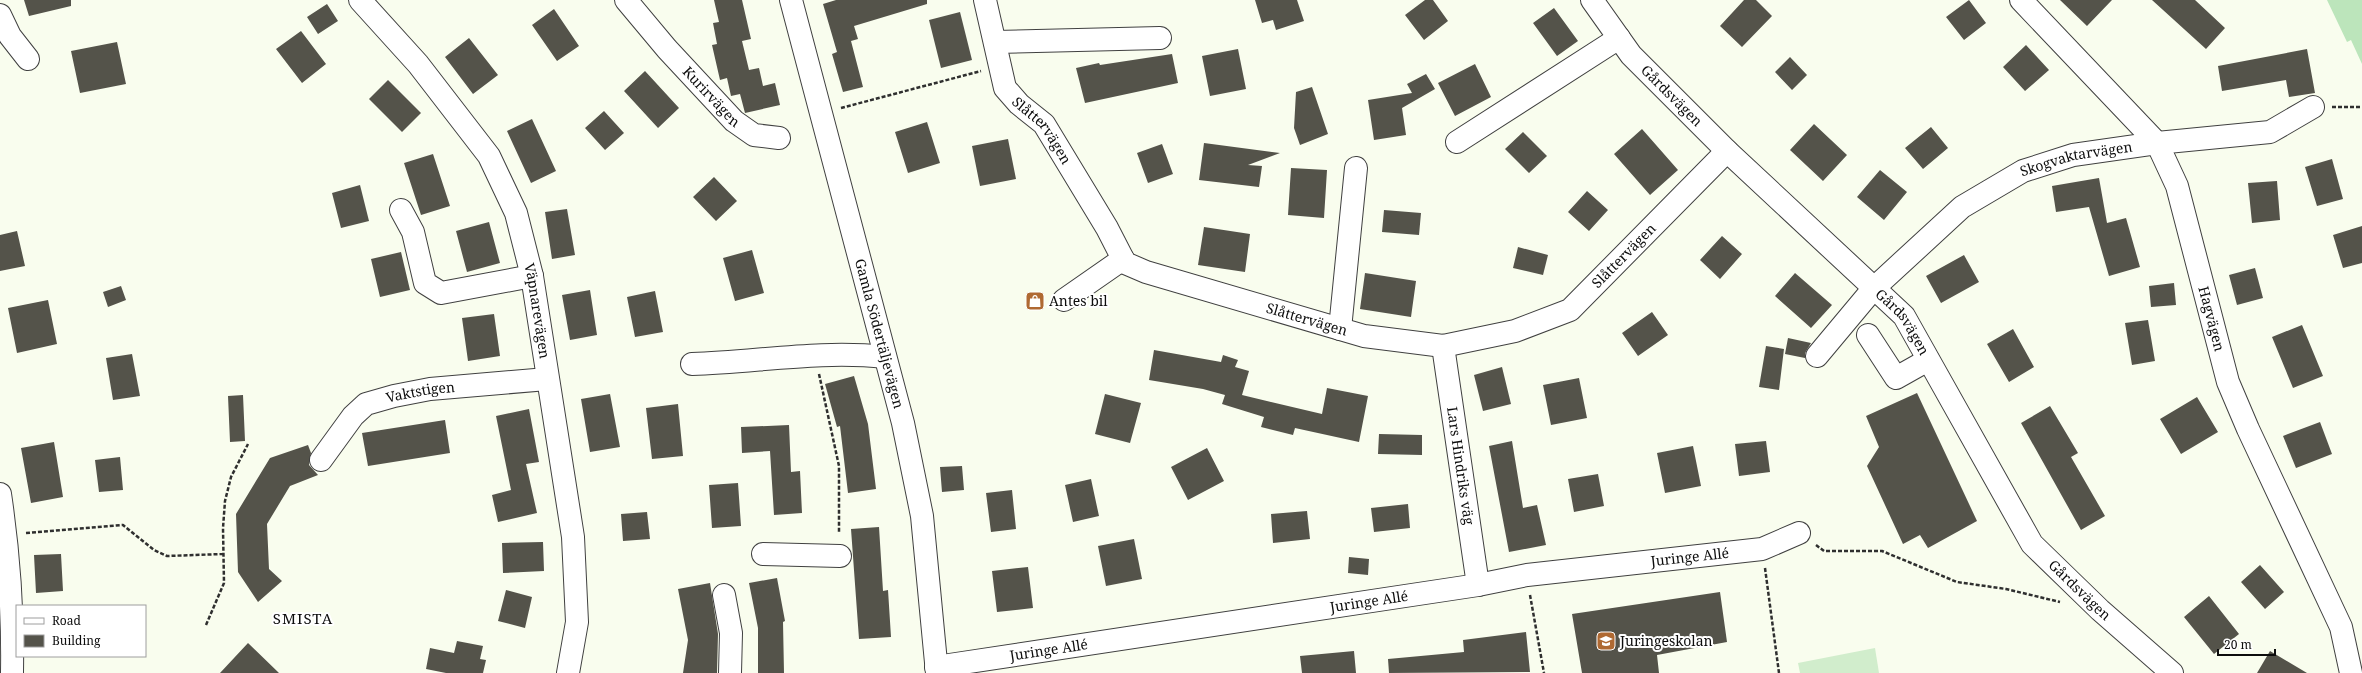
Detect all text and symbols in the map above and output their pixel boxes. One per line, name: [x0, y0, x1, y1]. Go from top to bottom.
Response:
street label: Gårdsvägen: [1637, 61, 1707, 130]
street label: Kurirvägen: [679, 62, 744, 131]
street label: Slåttervägen: [1008, 93, 1076, 168]
street label: Skogvaktarvägen: [2017, 137, 2133, 180]
street label: Slåttervägen: [1587, 219, 1660, 292]
street label: Gamla Södertäljevägen: [851, 256, 909, 410]
street label: Väpnarevägen: [520, 261, 555, 360]
street label: Gårdsvägen: [1872, 284, 1934, 358]
street label: Hagvägen: [2194, 284, 2230, 353]
shop icon: Antes bil: [1024, 290, 1046, 312]
place label: Antes bil: [1049, 291, 1108, 310]
street label: Slåttervägen: [1264, 298, 1350, 340]
street label: Vaktstigen: [384, 377, 456, 407]
street label: Lars Hindriks väg: [1443, 405, 1479, 526]
street label: Juringe Allé: [1649, 543, 1730, 570]
street label: Gårdsvägen: [2045, 555, 2115, 624]
street label: Juringe Allé: [1328, 586, 1409, 616]
legend: [16, 605, 146, 657]
district label: SMISTA: [273, 608, 333, 628]
text: Road: [52, 612, 82, 629]
school or university icon: Juringeskolan: [1595, 630, 1617, 652]
place label: Juringeskolan: [1619, 631, 1713, 650]
scale bar: [2218, 631, 2275, 657]
text: Building: [52, 632, 101, 649]
street label: Juringe Allé: [1007, 634, 1089, 665]
text: 20 m: [2224, 636, 2252, 653]

